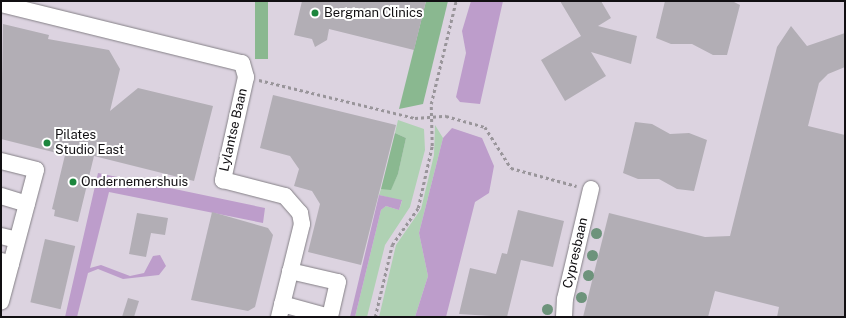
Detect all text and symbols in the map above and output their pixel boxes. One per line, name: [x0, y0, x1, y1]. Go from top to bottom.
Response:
place label: Bergman Clinics: [324, 5, 423, 21]
marker: Bergman Clinics: [309, 7, 321, 19]
street label: Lylantse Baan: [217, 87, 251, 173]
place label: Pilates Studio East: [55, 128, 124, 159]
marker: Pilates Studio East: [42, 138, 52, 148]
place label: Ondernemershuis: [81, 174, 188, 190]
marker: Ondernemershuis: [68, 177, 78, 187]
street label: Cypresbaan: [560, 216, 592, 290]

